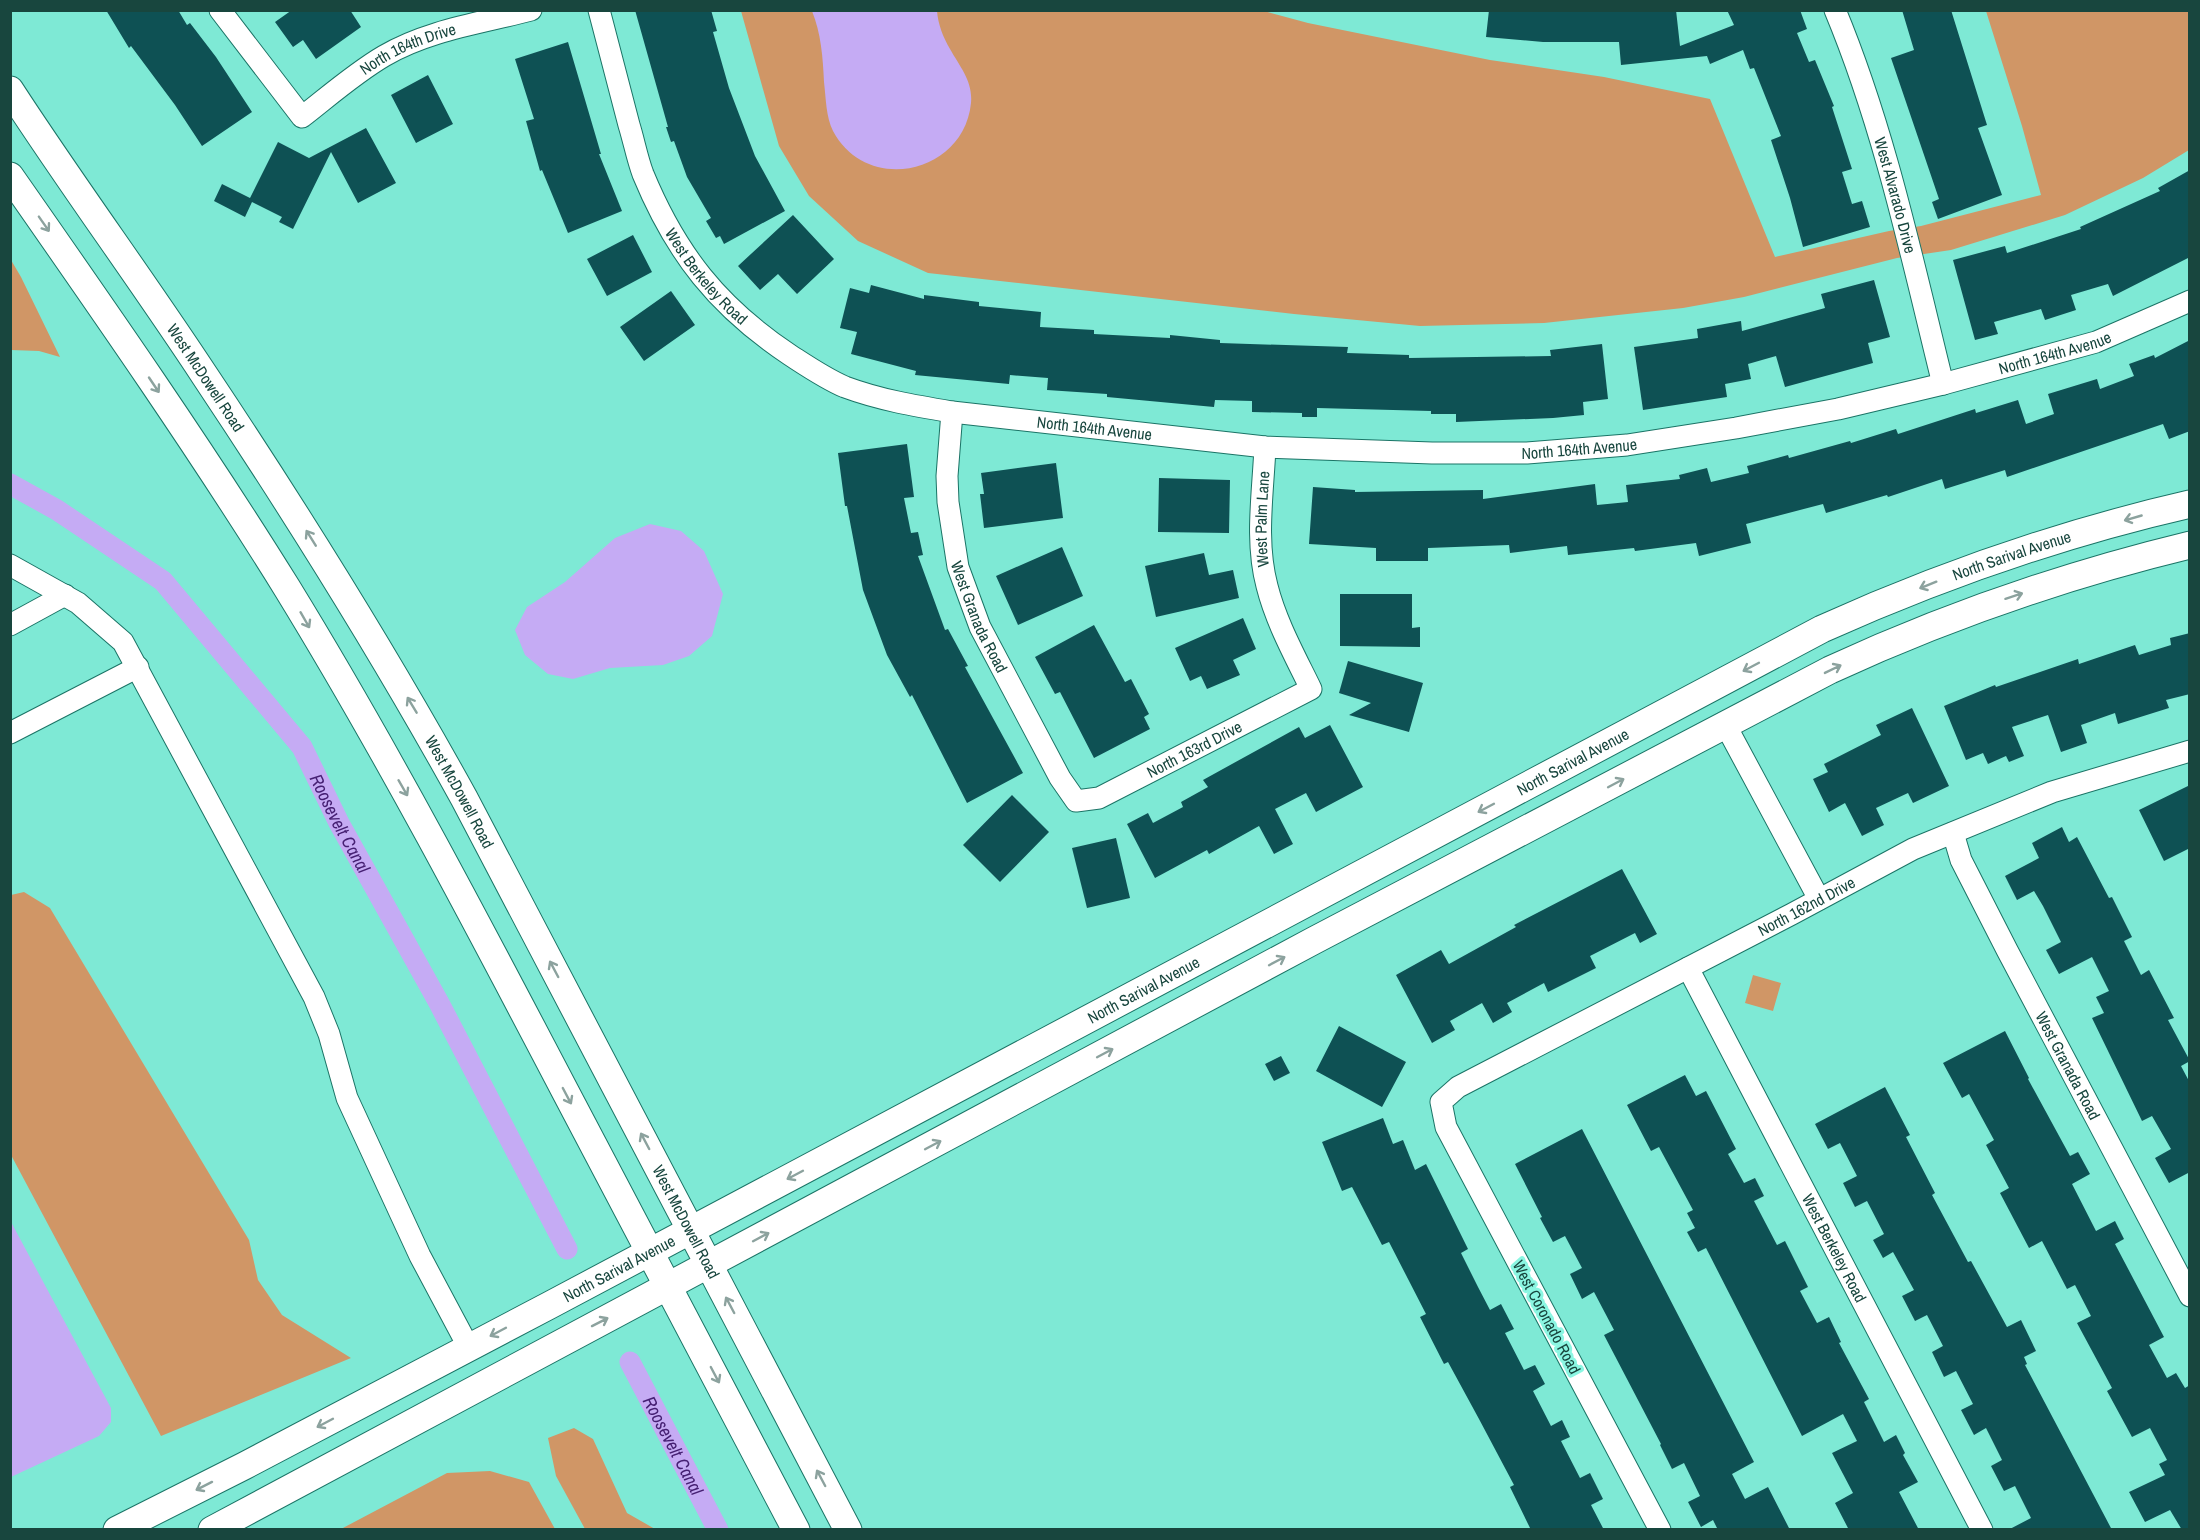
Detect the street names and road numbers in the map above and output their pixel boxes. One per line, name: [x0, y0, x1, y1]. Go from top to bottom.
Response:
street label: North 164th Drive: [355, 18, 458, 80]
street label: West Alvarado Drive: [1869, 134, 1922, 256]
street label: West Berkeley Road: [660, 224, 752, 329]
street label: West McDowell Road: [162, 319, 250, 436]
street label: North 164th Avenue: [1996, 326, 2114, 379]
street label: North 164th Avenue: [1036, 411, 1153, 445]
street label: North 164th Avenue: [1521, 433, 1638, 464]
street label: West Palm Lane: [1250, 470, 1275, 568]
street label: North Sarival Avenue: [1949, 525, 2074, 586]
street label: West Granada Road: [946, 558, 1013, 676]
street label: North 163rd Drive: [1143, 715, 1246, 783]
street label: North Sarival Avenue: [1513, 723, 1632, 800]
street label: West McDowell Road: [420, 731, 499, 852]
street label: North 162nd Drive: [1754, 871, 1859, 941]
street label: North Sarival Avenue: [1084, 951, 1203, 1028]
street label: West Granada Road: [2030, 1008, 2106, 1124]
street label: West McDowell Road: [647, 1161, 725, 1282]
street label: West Berkeley Road: [1797, 1190, 1872, 1306]
street label: North Sarival Avenue: [559, 1230, 679, 1307]
street label: West Coronado Road: [1508, 1256, 1586, 1378]

